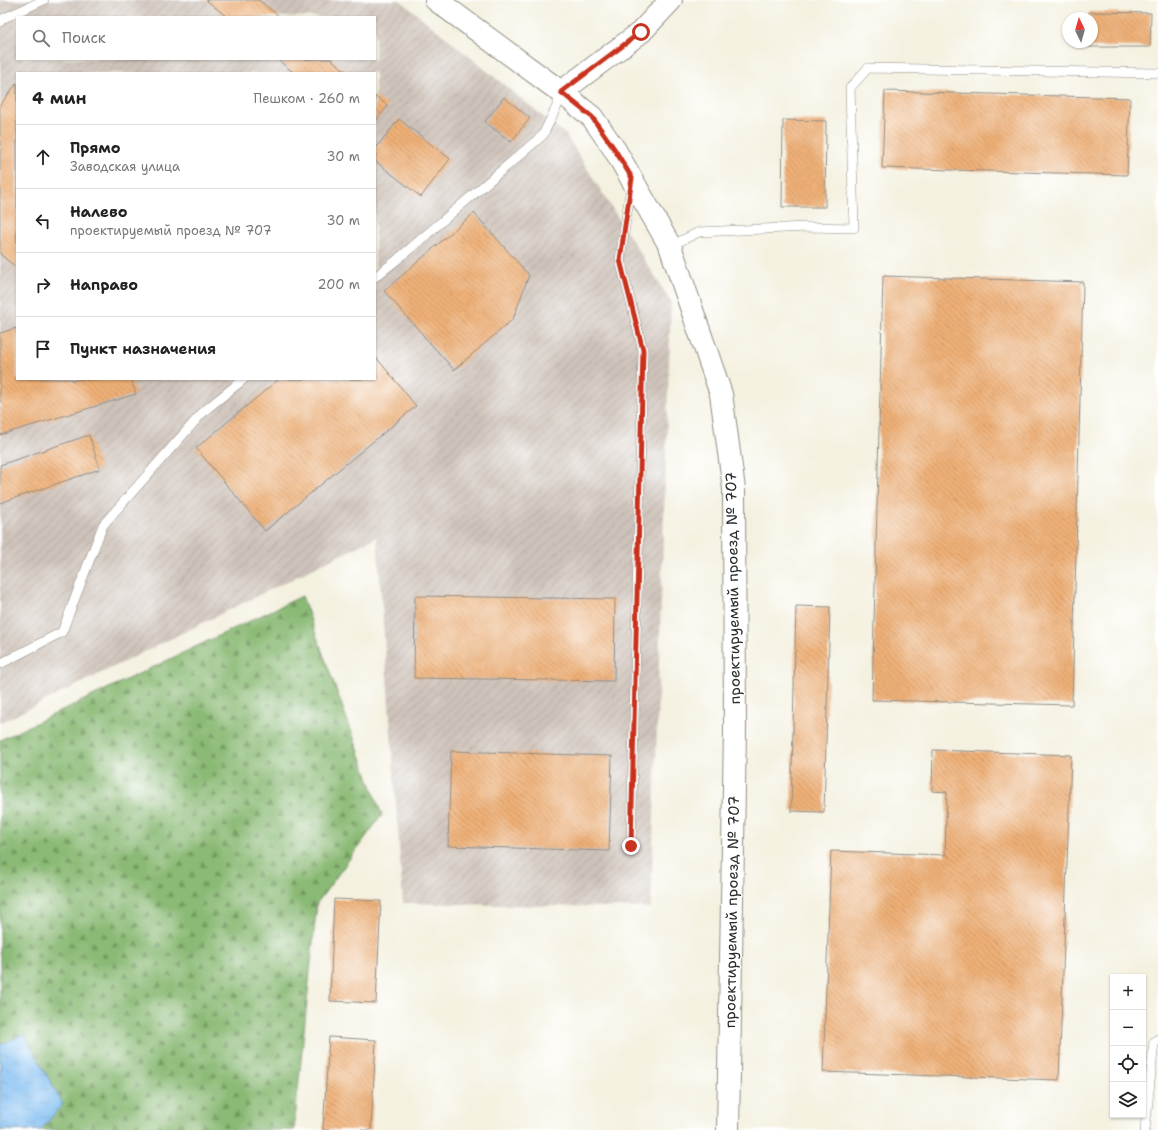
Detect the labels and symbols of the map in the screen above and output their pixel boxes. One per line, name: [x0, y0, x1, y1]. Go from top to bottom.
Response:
north arrow: [1062, 12, 1098, 48]
route start: [632, 23, 650, 41]
street label: проектируемый проезд № 707: [721, 472, 745, 704]
street label: проектируемый проезд № 707: [720, 796, 744, 1028]
route end: [622, 837, 640, 855]

